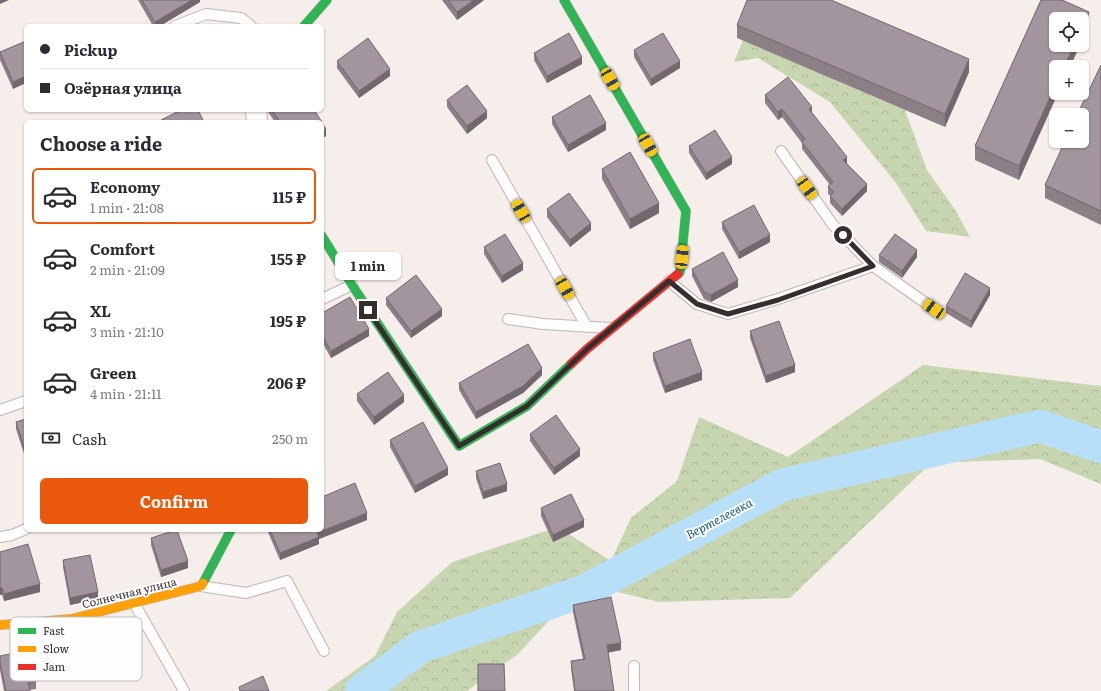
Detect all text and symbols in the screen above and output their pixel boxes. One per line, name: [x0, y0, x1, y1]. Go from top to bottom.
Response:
map controls: [1049, 12, 1089, 148]
button: locate: [1049, 12, 1089, 52]
text: Pickup: [64, 38, 117, 61]
button: +: [1049, 60, 1089, 100]
car: [599, 66, 621, 92]
text: Озёрная улица: [64, 76, 182, 99]
button: −: [1049, 108, 1089, 148]
text: Choose a ride: [40, 130, 162, 157]
car: [637, 132, 659, 158]
text: Economy: [90, 175, 160, 198]
car: [795, 175, 819, 201]
icon: car: [42, 178, 78, 214]
text: 115 ₽: [272, 185, 306, 208]
text: 1 min · 21:08: [90, 198, 164, 217]
car: [510, 198, 532, 224]
route start: [834, 226, 852, 244]
text: Comfort: [90, 237, 155, 260]
icon: car: [42, 240, 78, 276]
car: [675, 244, 689, 270]
text: 155 ₽: [270, 247, 306, 270]
callout: 1 min: [335, 252, 401, 280]
text: 1 min: [351, 256, 385, 275]
text: 2 min · 21:09: [90, 260, 165, 279]
car: [554, 275, 576, 301]
car: [921, 297, 947, 321]
text: XL: [90, 299, 111, 322]
route end: [359, 301, 377, 319]
icon: car: [42, 302, 78, 338]
text: 195 ₽: [270, 309, 306, 332]
text: 3 min · 21:10: [90, 322, 164, 341]
text: Green: [90, 361, 137, 384]
icon: car: [42, 364, 78, 400]
text: 206 ₽: [267, 371, 306, 394]
text: 4 min · 21:11: [90, 384, 162, 403]
icon: cash: [40, 427, 62, 449]
text: Cash: [72, 427, 107, 450]
text: 250 m: [272, 429, 308, 448]
button: Confirm: [40, 478, 308, 524]
water label: Вертелеевка: [682, 493, 756, 543]
street label: Солнечная улица: [80, 573, 178, 611]
legend: [10, 617, 142, 681]
text: Fast: [43, 622, 65, 638]
text: Slow: [43, 640, 69, 656]
text: Jam: [43, 658, 66, 674]

